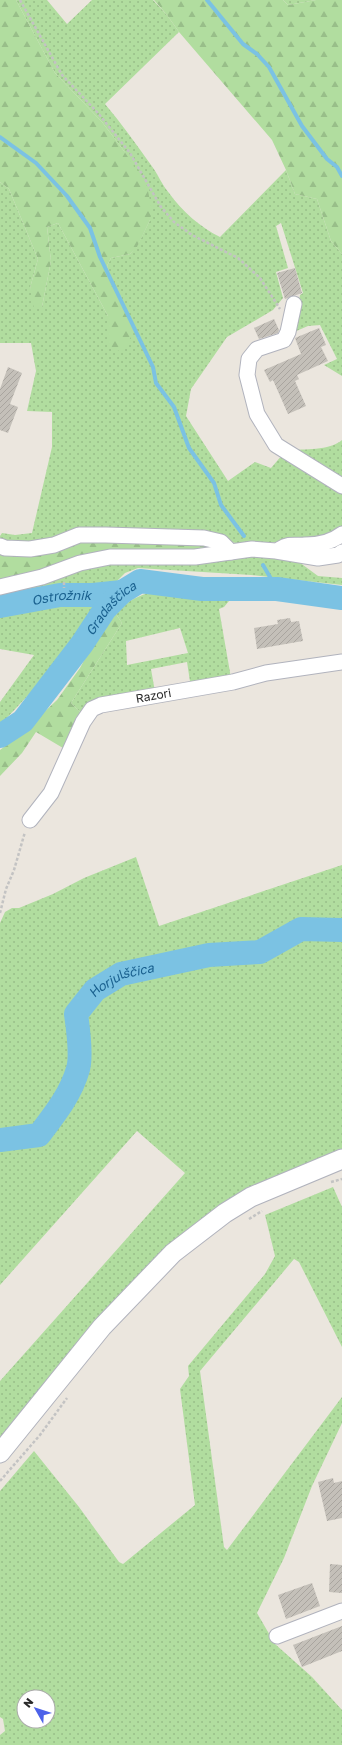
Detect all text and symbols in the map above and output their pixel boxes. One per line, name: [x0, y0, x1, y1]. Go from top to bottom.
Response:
water label: Gradaščica: [82, 577, 140, 638]
water label: Ostrožnik: [30, 587, 93, 608]
street label: Razori: [134, 685, 172, 706]
water label: Horjulščica: [85, 959, 156, 1000]
north arrow: [16, 1689, 56, 1729]
text: N: [20, 1695, 36, 1710]

